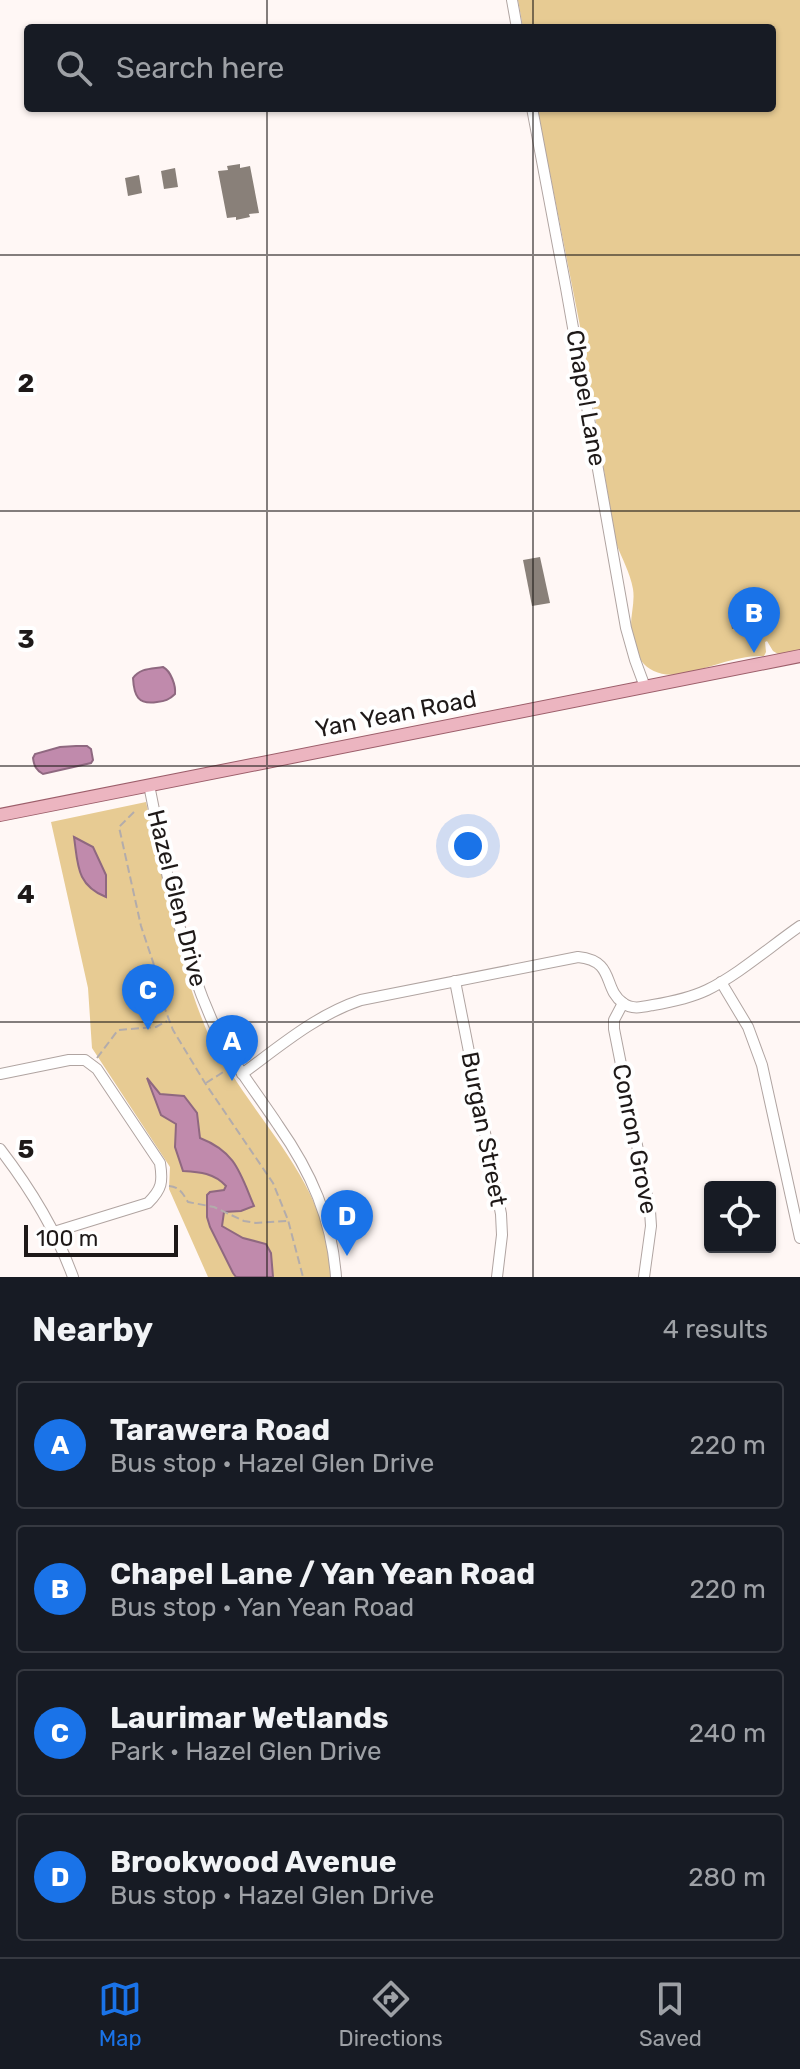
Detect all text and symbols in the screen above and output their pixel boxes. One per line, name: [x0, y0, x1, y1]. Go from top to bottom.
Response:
search box: [24, 24, 776, 112]
icon: search: [52, 46, 96, 90]
text: Search here: [116, 50, 284, 86]
street label: Chapel Lane: [560, 328, 612, 468]
text: 2: [18, 368, 34, 399]
pin: B: [728, 587, 780, 653]
text: 3: [17, 624, 35, 655]
street label: Yan Yean Road: [313, 685, 479, 743]
street label: Hazel Glen Drive: [141, 807, 213, 989]
your location: [448, 826, 488, 866]
text: 4: [17, 879, 35, 910]
pin: C: [122, 964, 174, 1030]
pin: A: [206, 1015, 258, 1081]
street label: Burgan Street: [455, 1049, 513, 1209]
street label: Conron Grove: [607, 1062, 663, 1216]
text: 5: [18, 1134, 34, 1165]
map controls: [704, 1181, 776, 1253]
button: locate: [704, 1181, 776, 1253]
pin: D: [321, 1190, 373, 1256]
scale bar: [24, 1221, 178, 1257]
text: 100 m: [36, 1225, 98, 1252]
text: Nearby: [32, 1309, 153, 1350]
text: 4 results: [663, 1314, 768, 1345]
text: Tarawera Road: [110, 1412, 330, 1448]
text: A: [51, 1430, 69, 1461]
text: 220 m: [689, 1430, 766, 1461]
text: Bus stop · Hazel Glen Drive: [110, 1448, 434, 1479]
text: Chapel Lane / Yan Yean Road: [110, 1556, 535, 1592]
text: B: [51, 1574, 69, 1605]
text: 220 m: [689, 1574, 766, 1605]
text: Bus stop · Yan Yean Road: [110, 1592, 414, 1623]
text: Laurimar Wetlands: [110, 1700, 389, 1736]
text: C: [51, 1718, 69, 1749]
text: 240 m: [689, 1718, 766, 1749]
text: Park · Hazel Glen Drive: [110, 1736, 382, 1767]
text: Brookwood Avenue: [110, 1844, 396, 1880]
text: D: [51, 1862, 69, 1893]
text: 280 m: [688, 1862, 766, 1893]
text: Bus stop · Hazel Glen Drive: [110, 1880, 434, 1911]
tab: Map: [98, 1977, 142, 2052]
tab: Directions: [338, 1977, 443, 2052]
tab: Saved: [639, 1977, 702, 2052]

